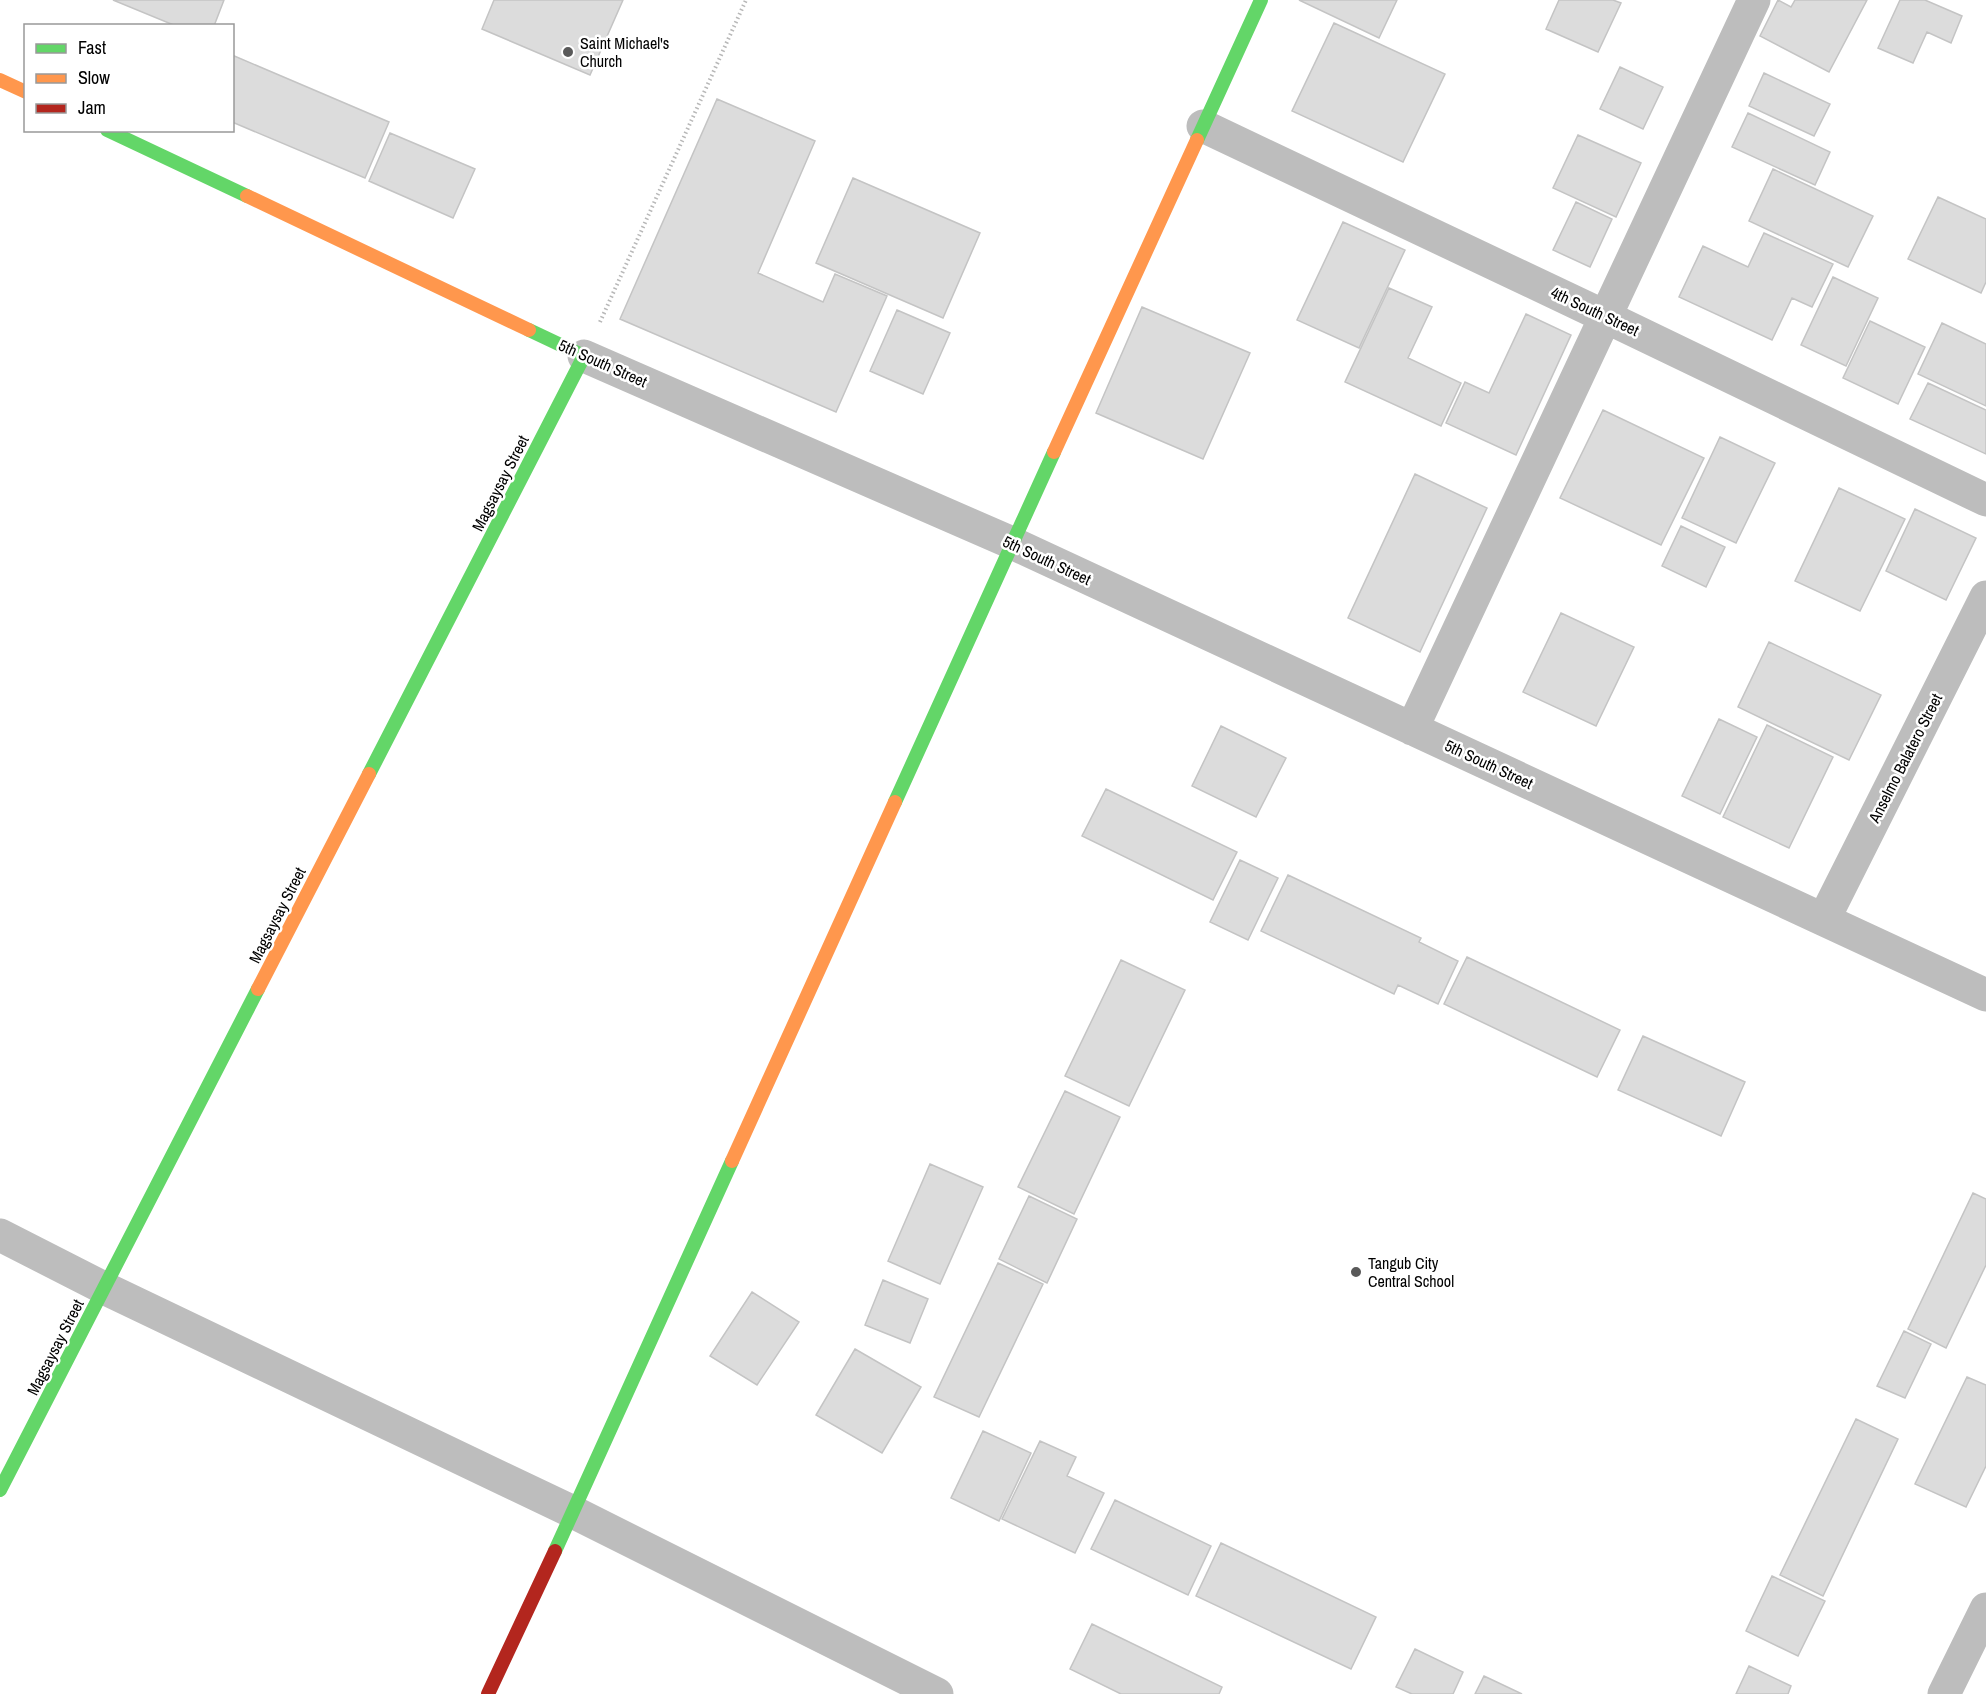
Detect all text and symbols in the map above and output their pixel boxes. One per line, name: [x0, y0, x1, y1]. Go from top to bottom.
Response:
legend: [24, 24, 234, 132]
place label: Saint Michael's Church: [580, 32, 669, 72]
text: Fast: [78, 35, 106, 60]
marker: Saint Michael's Church: [561, 45, 575, 59]
text: Slow: [78, 65, 110, 90]
text: Jam: [78, 95, 106, 120]
street label: 4th South Street: [1547, 281, 1643, 341]
street label: 5th South Street: [555, 334, 651, 392]
street label: Magsaysay Street: [466, 431, 534, 535]
street label: 5th South Street: [999, 530, 1095, 590]
street label: Anselmo Balatero Street: [1862, 689, 1947, 827]
street label: 5th South Street: [1441, 734, 1537, 794]
street label: Magsaysay Street: [243, 863, 311, 967]
place label: Tangub City Central School: [1368, 1252, 1454, 1292]
marker: Tangub City Central School: [1349, 1265, 1363, 1279]
street label: Magsaysay Street: [21, 1295, 89, 1399]

